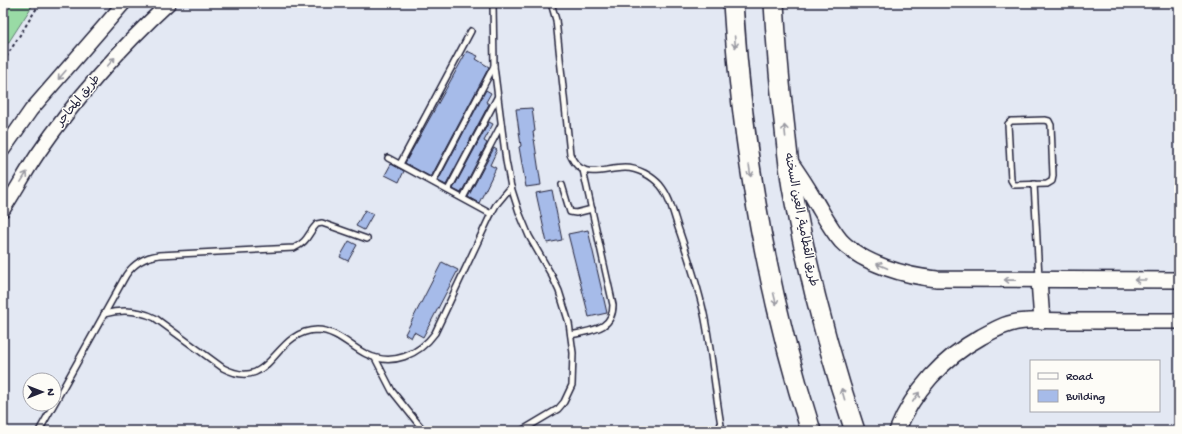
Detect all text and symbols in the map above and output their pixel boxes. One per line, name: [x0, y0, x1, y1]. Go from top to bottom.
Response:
one-way arrow: [732, 35, 739, 48]
one-way arrow: [106, 58, 115, 68]
one-way arrow: [57, 69, 66, 80]
street label: طريق المحاجر: [53, 73, 104, 130]
one-way arrow: [781, 125, 789, 138]
street label: طريق القطامية, العين السخنه: [780, 152, 821, 288]
one-way arrow: [746, 164, 754, 177]
one-way arrow: [20, 172, 28, 183]
one-way arrow: [876, 262, 888, 269]
one-way arrow: [1004, 276, 1017, 284]
one-way arrow: [1134, 276, 1147, 284]
one-way arrow: [772, 292, 779, 305]
legend: [1030, 360, 1160, 412]
text: Road: [1066, 371, 1093, 385]
north arrow: [22, 372, 62, 412]
text: N: [44, 388, 56, 396]
one-way arrow: [839, 388, 846, 401]
text: Building: [1065, 391, 1105, 405]
one-way arrow: [912, 392, 920, 403]

